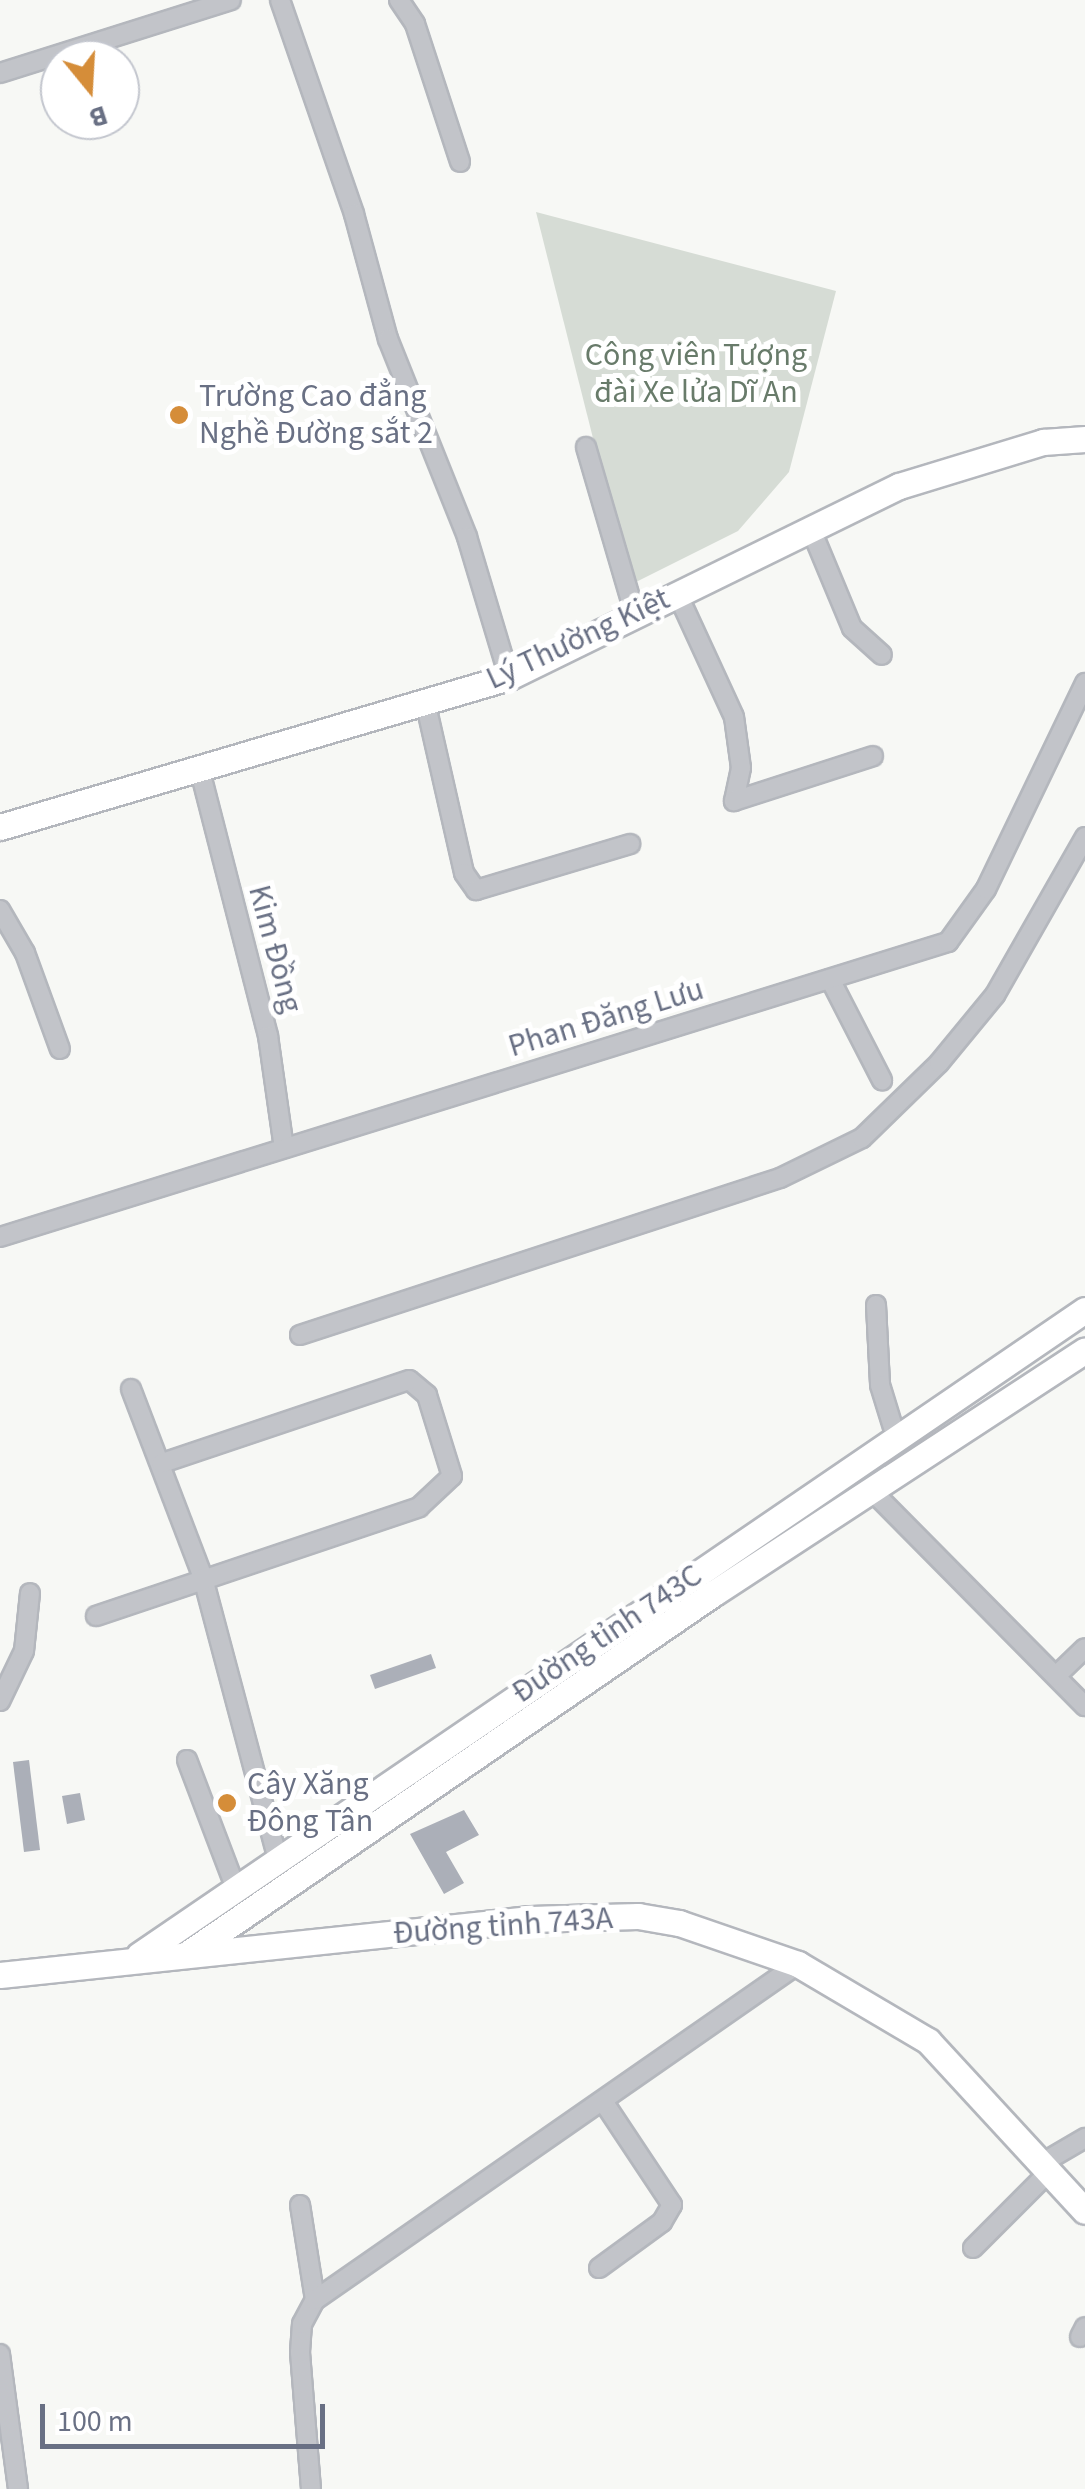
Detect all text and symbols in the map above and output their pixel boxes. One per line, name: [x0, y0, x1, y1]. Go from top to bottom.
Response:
north arrow: [40, 40, 140, 140]
text: B: [84, 95, 113, 138]
park label: Công viên Tượng đài Xe lửa Dĩ An: [585, 337, 807, 412]
place label: Trường Cao đẳng Nghề Đường sắt 2: [199, 378, 433, 453]
marker: Trường Cao đẳng Nghề Đường sắt 2: [168, 404, 190, 426]
street label: Lý Thường Kiệt: [480, 580, 676, 698]
street label: Kim Đồng: [240, 881, 310, 1017]
street label: Phan Đăng Lưu: [504, 970, 708, 1066]
street label: Đường tỉnh 743C: [505, 1556, 709, 1712]
place label: Cây Xăng Đông Tân: [247, 1766, 373, 1841]
marker: Cây Xăng Đông Tân: [216, 1792, 238, 1814]
street label: Đường tỉnh 743A: [392, 1899, 614, 1953]
scale bar: [45, 2384, 330, 2446]
text: 100 m: [57, 2400, 133, 2443]

